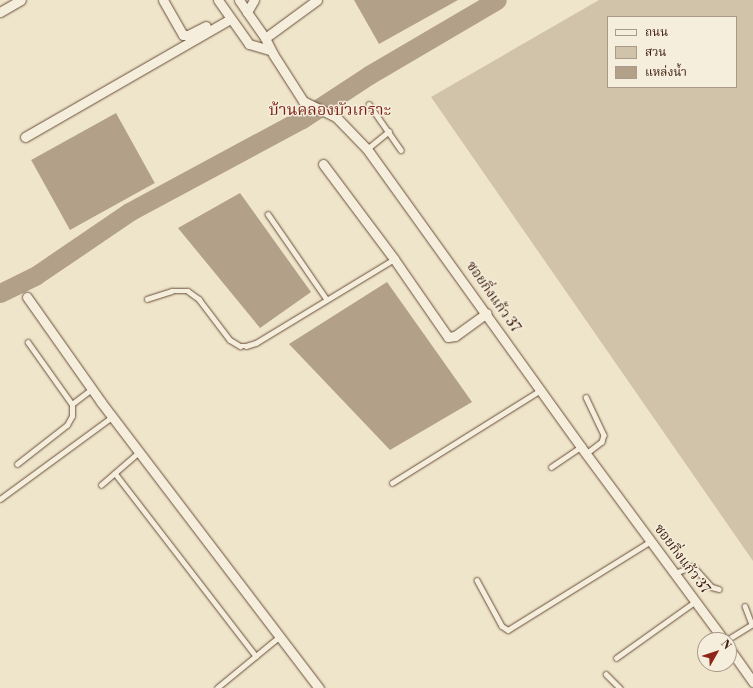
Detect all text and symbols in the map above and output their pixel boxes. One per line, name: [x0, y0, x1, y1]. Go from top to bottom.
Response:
legend: [607, 16, 737, 88]
text: ถนน: [645, 25, 668, 40]
text: สวน: [645, 45, 666, 60]
text: แหล่งน้ำ: [645, 65, 687, 80]
district label: บ้านคลองบัวเกราะ: [269, 100, 391, 120]
street label: ซอยกิ่งแก้ว 37: [462, 258, 524, 336]
street label: ซอยกิ่งแก้ว 37: [650, 521, 714, 597]
north arrow: [697, 632, 737, 672]
text: N: [717, 637, 734, 653]

